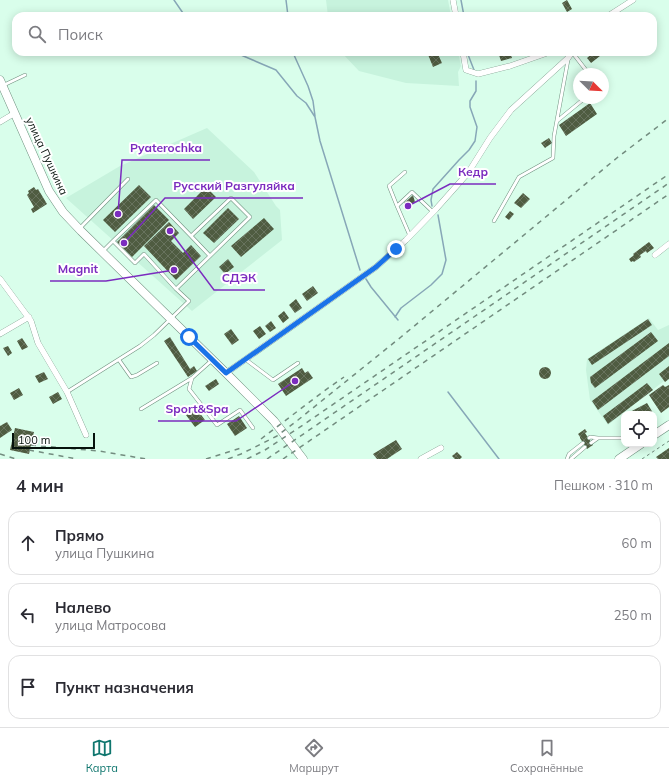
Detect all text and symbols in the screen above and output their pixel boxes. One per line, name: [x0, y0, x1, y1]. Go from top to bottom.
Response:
search box: [12, 12, 657, 56]
icon: search: [26, 23, 48, 45]
text: Поиск: [58, 25, 103, 44]
north arrow: [573, 68, 609, 104]
street label: улица Пушкина: [23, 115, 71, 197]
callout: Pyaterochka: [122, 136, 210, 160]
text: Pyaterochka: [130, 140, 202, 155]
callout: Кедр: [450, 160, 496, 184]
text: Кедр: [458, 164, 488, 179]
callout: Русский Разгуляйка: [165, 174, 303, 198]
text: Русский Разгуляйка: [173, 178, 295, 193]
route end: [387, 240, 405, 258]
callout: Magnit: [50, 257, 106, 281]
text: Magnit: [58, 261, 99, 276]
callout: СДЭК: [214, 266, 265, 290]
text: СДЭК: [222, 270, 257, 285]
route start: [180, 328, 198, 346]
callout: Sport&Spa: [158, 397, 236, 421]
text: Sport&Spa: [166, 401, 228, 416]
map controls: [621, 411, 657, 447]
button: locate: [621, 411, 657, 447]
scale bar: [12, 431, 95, 450]
text: 100 m: [18, 433, 50, 447]
text: 4 мин: [16, 475, 64, 496]
text: Пешком · 310 m: [554, 477, 653, 493]
text: Прямо: [55, 526, 104, 545]
icon: ahead: [17, 532, 39, 554]
text: 60 m: [622, 535, 652, 551]
text: улица Пушкина: [55, 545, 154, 561]
text: Налево: [55, 598, 111, 617]
icon: left: [17, 604, 39, 626]
text: 250 m: [614, 607, 652, 623]
text: улица Матросова: [55, 617, 166, 633]
icon: arrive: [17, 676, 39, 698]
text: Пункт назначения: [55, 678, 194, 697]
tab: Карта: [86, 737, 118, 775]
tab: Маршрут: [289, 737, 339, 775]
tab: Сохранённые: [510, 737, 583, 775]

